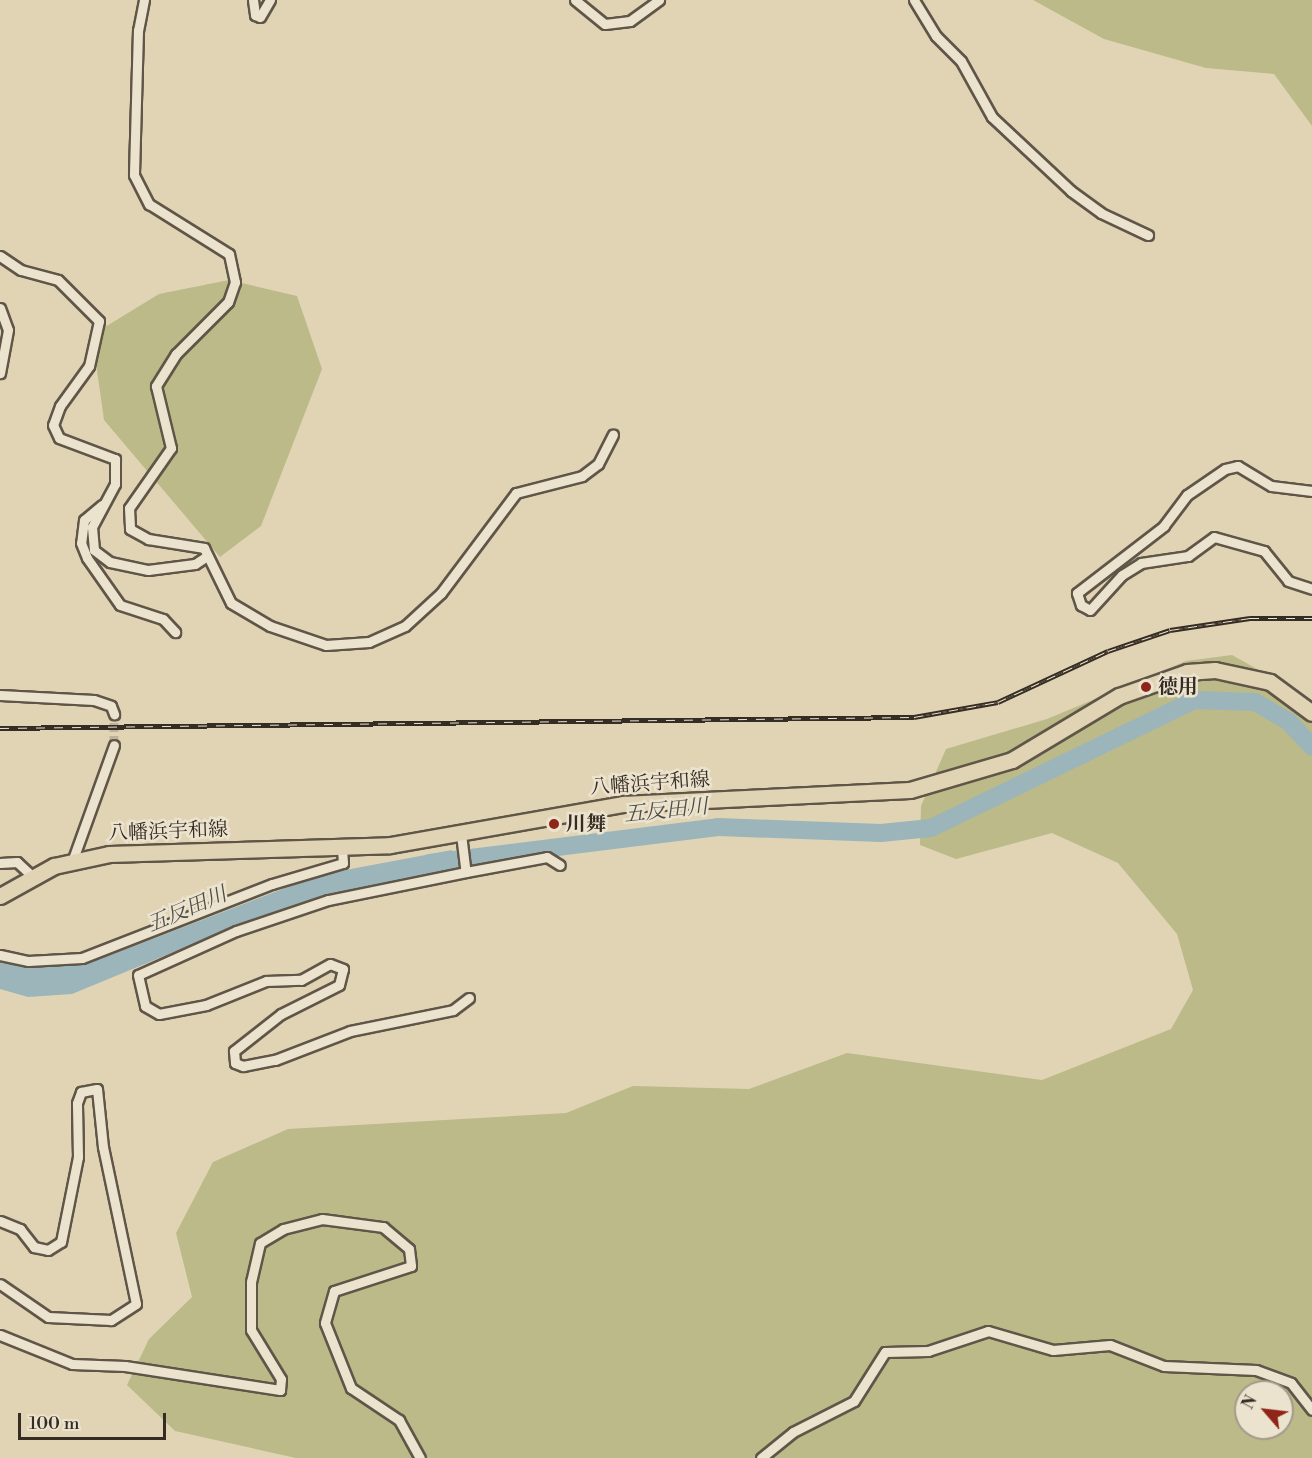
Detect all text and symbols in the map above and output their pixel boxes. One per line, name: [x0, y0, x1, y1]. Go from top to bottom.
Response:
place label: 徳用: [1158, 675, 1198, 699]
marker: 徳用: [1139, 680, 1153, 694]
street label: 八幡浜宇和線: [589, 768, 711, 800]
water label: 五反田川: [623, 794, 709, 828]
place label: 川舞: [566, 812, 606, 836]
marker: 川舞: [547, 817, 561, 831]
street label: 八幡浜宇和線: [108, 818, 228, 846]
water label: 五反田川: [143, 882, 231, 938]
north arrow: [1234, 1380, 1294, 1440]
text: N: [1238, 1392, 1262, 1413]
scale bar: [21, 1401, 170, 1439]
text: 100 m: [29, 1412, 80, 1435]

